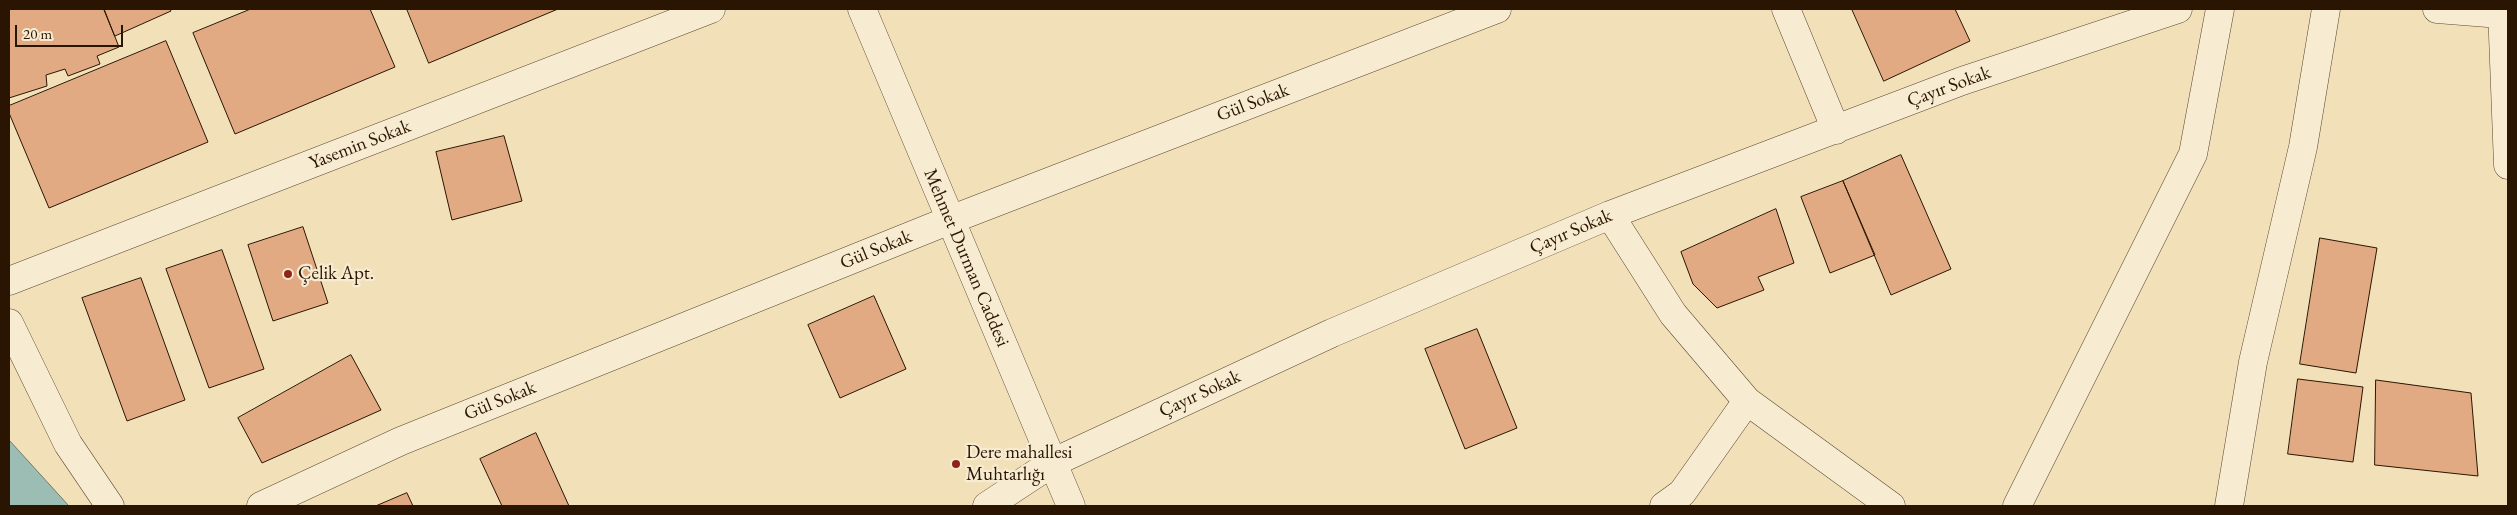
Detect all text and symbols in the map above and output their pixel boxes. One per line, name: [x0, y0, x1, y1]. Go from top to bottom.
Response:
scale bar: [18, 15, 125, 47]
text: 20 m: [23, 24, 52, 43]
street label: Çayır Sokak: [1904, 61, 1994, 113]
street label: Gül Sokak: [1214, 79, 1292, 127]
street label: Yasemin Sokak: [306, 115, 414, 175]
street label: Mehmet Durman Caddesi: [918, 166, 1014, 350]
street label: Çayır Sokak: [1526, 204, 1616, 260]
street label: Gül Sokak: [837, 225, 915, 275]
place label: Çelik Apt.: [298, 263, 374, 285]
marker: Çelik Apt.: [282, 268, 294, 280]
street label: Çayır Sokak: [1156, 365, 1244, 423]
street label: Gül Sokak: [461, 376, 539, 426]
place label: Dere mahallesi Muhtarlığı: [966, 442, 1072, 486]
marker: Dere mahallesi Muhtarlığı: [950, 458, 962, 470]

